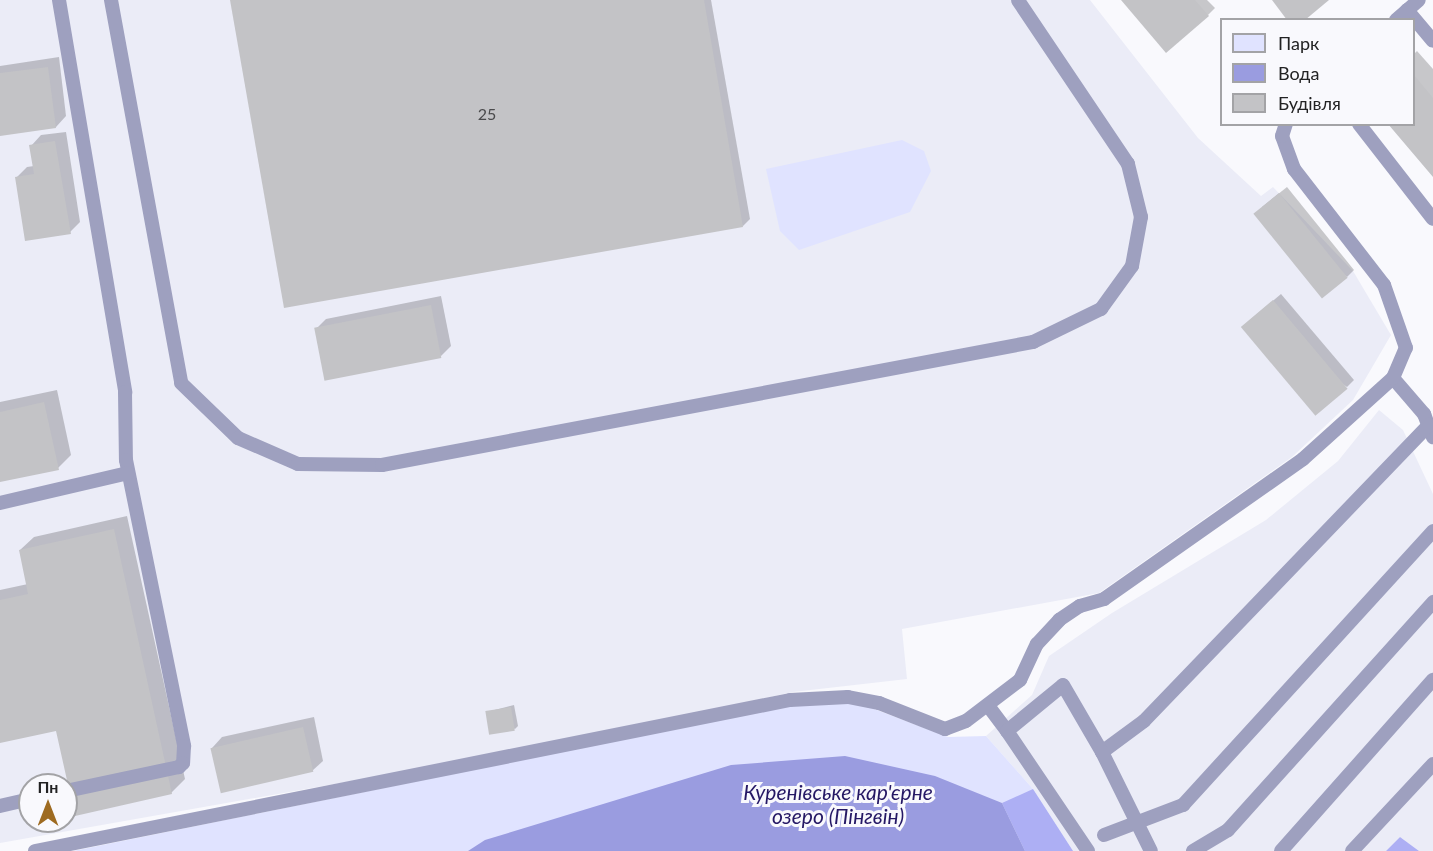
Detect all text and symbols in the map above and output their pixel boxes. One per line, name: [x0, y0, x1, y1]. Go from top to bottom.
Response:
legend: [1220, 18, 1415, 126]
text: Парк: [1278, 32, 1319, 54]
text: Вода: [1278, 62, 1319, 84]
text: Будівля: [1278, 92, 1341, 114]
house number: 25: [478, 104, 496, 124]
north arrow: [18, 773, 78, 833]
text: Пн: [38, 777, 58, 796]
water label: Куренівське кар'єрне озеро (Пінгвін): [743, 779, 933, 829]

